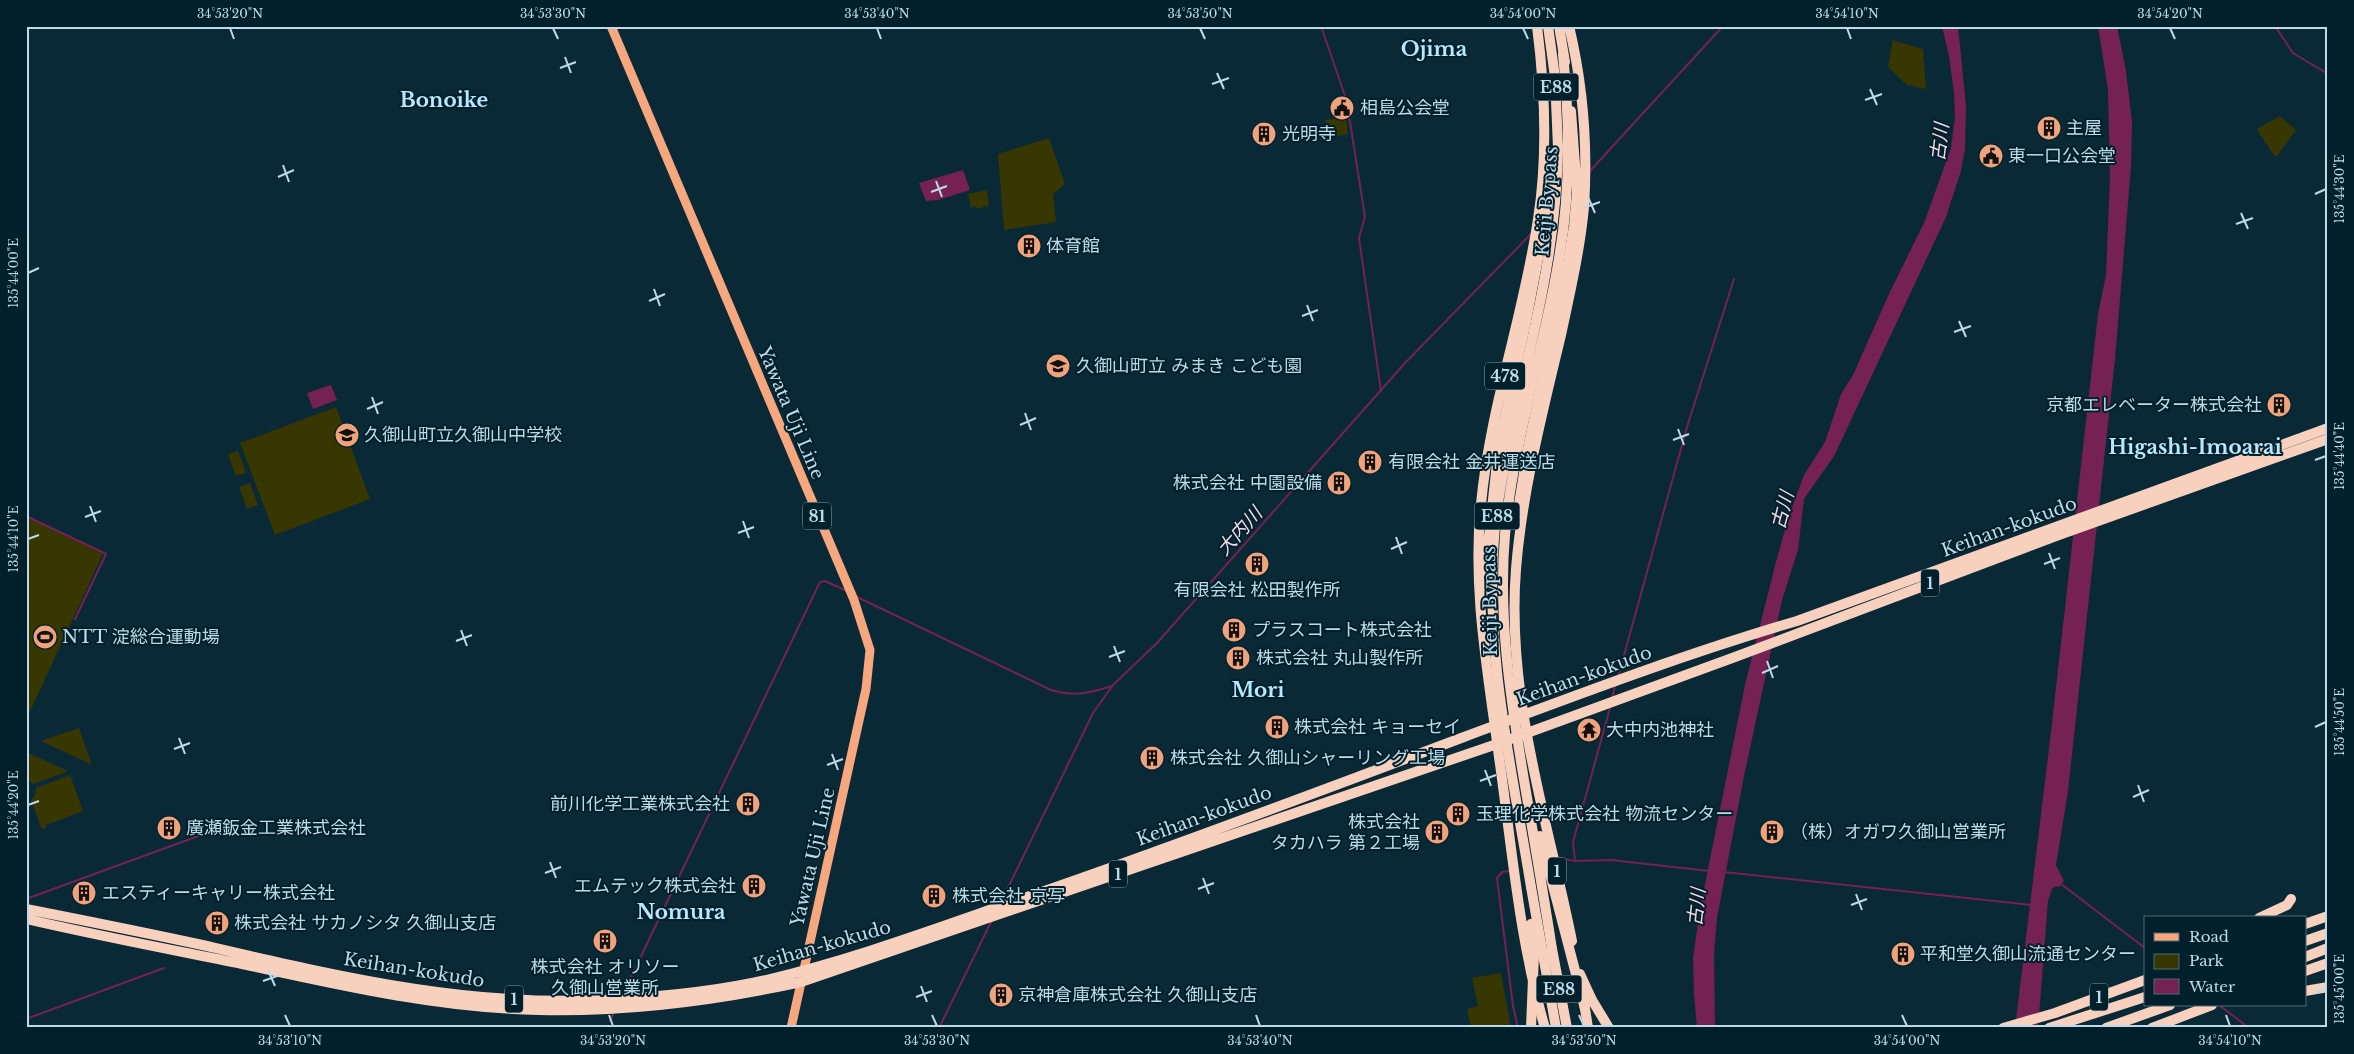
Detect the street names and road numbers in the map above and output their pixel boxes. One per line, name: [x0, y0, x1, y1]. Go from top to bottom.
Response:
road number: E88: [1534, 74, 1578, 100]
street label: Keiji Bypass: [1531, 145, 1563, 257]
street label: Yawata Uji Line: [753, 342, 829, 483]
road number: 478: [1485, 362, 1525, 390]
street label: Keihan-kokudo: [1938, 492, 2080, 562]
road number: 81: [803, 502, 831, 530]
road number: E88: [1474, 502, 1520, 530]
street label: Keiji Bypass: [1478, 546, 1502, 656]
road number: 1: [1921, 570, 1939, 596]
street label: Keihan-kokudo: [1513, 641, 1655, 711]
street label: Keihan-kokudo: [1133, 781, 1275, 851]
street label: Yawata Uji Line: [786, 785, 840, 930]
road number: 1: [1548, 858, 1566, 884]
road number: 1: [1109, 861, 1127, 888]
street label: Keihan-kokudo: [751, 916, 893, 976]
street label: Keihan-kokudo: [342, 948, 486, 992]
road number: E88: [1536, 976, 1582, 1002]
road number: 1: [2090, 984, 2108, 1010]
road number: 1: [505, 986, 523, 1012]

